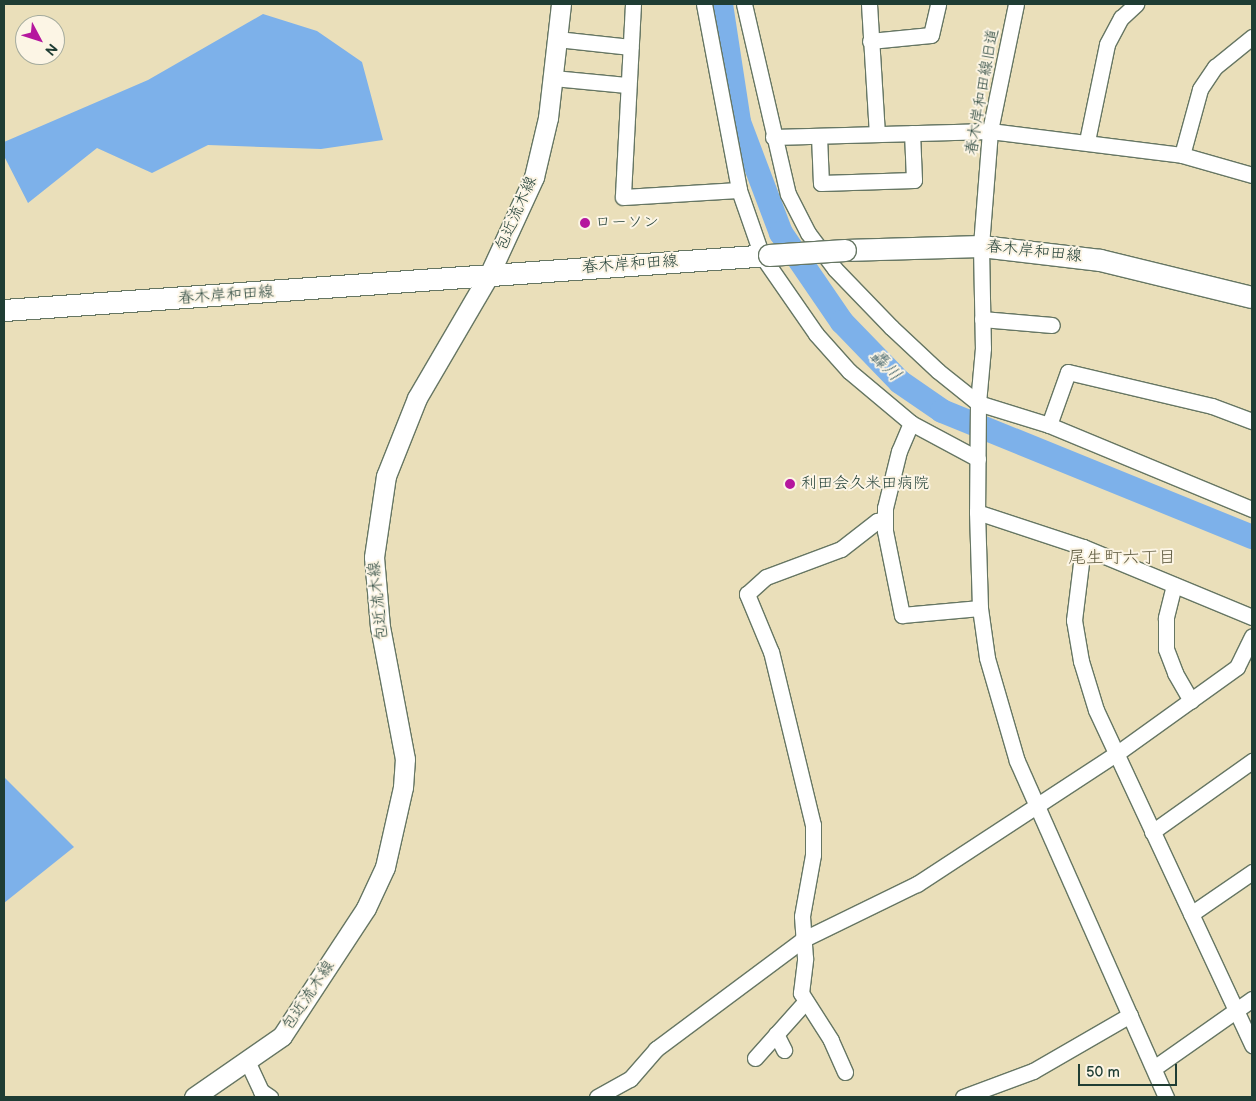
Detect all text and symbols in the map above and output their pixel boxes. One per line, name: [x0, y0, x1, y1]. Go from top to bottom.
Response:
north arrow: [15, 15, 65, 65]
street label: 春木岸和田線旧道: [962, 27, 1004, 157]
text: N: [41, 40, 61, 59]
street label: 包近流木線: [493, 173, 541, 255]
place label: ローソン: [595, 213, 659, 233]
marker: ローソン: [579, 217, 591, 229]
street label: 春木岸和田線: [985, 237, 1083, 267]
street label: 春木岸和田線: [581, 252, 679, 278]
street label: 春木岸和田線: [177, 283, 275, 309]
water label: 轟川: [865, 346, 905, 386]
place label: 利田会久米田病院: [801, 474, 929, 494]
marker: 利田会久米田病院: [783, 477, 797, 491]
district label: 尾生町六丁目: [1068, 547, 1176, 569]
street label: 包近流木線: [365, 560, 393, 642]
street label: 包近流木線: [279, 957, 339, 1035]
scale bar: [1081, 1054, 1180, 1086]
text: 50 m: [1086, 1063, 1120, 1082]

